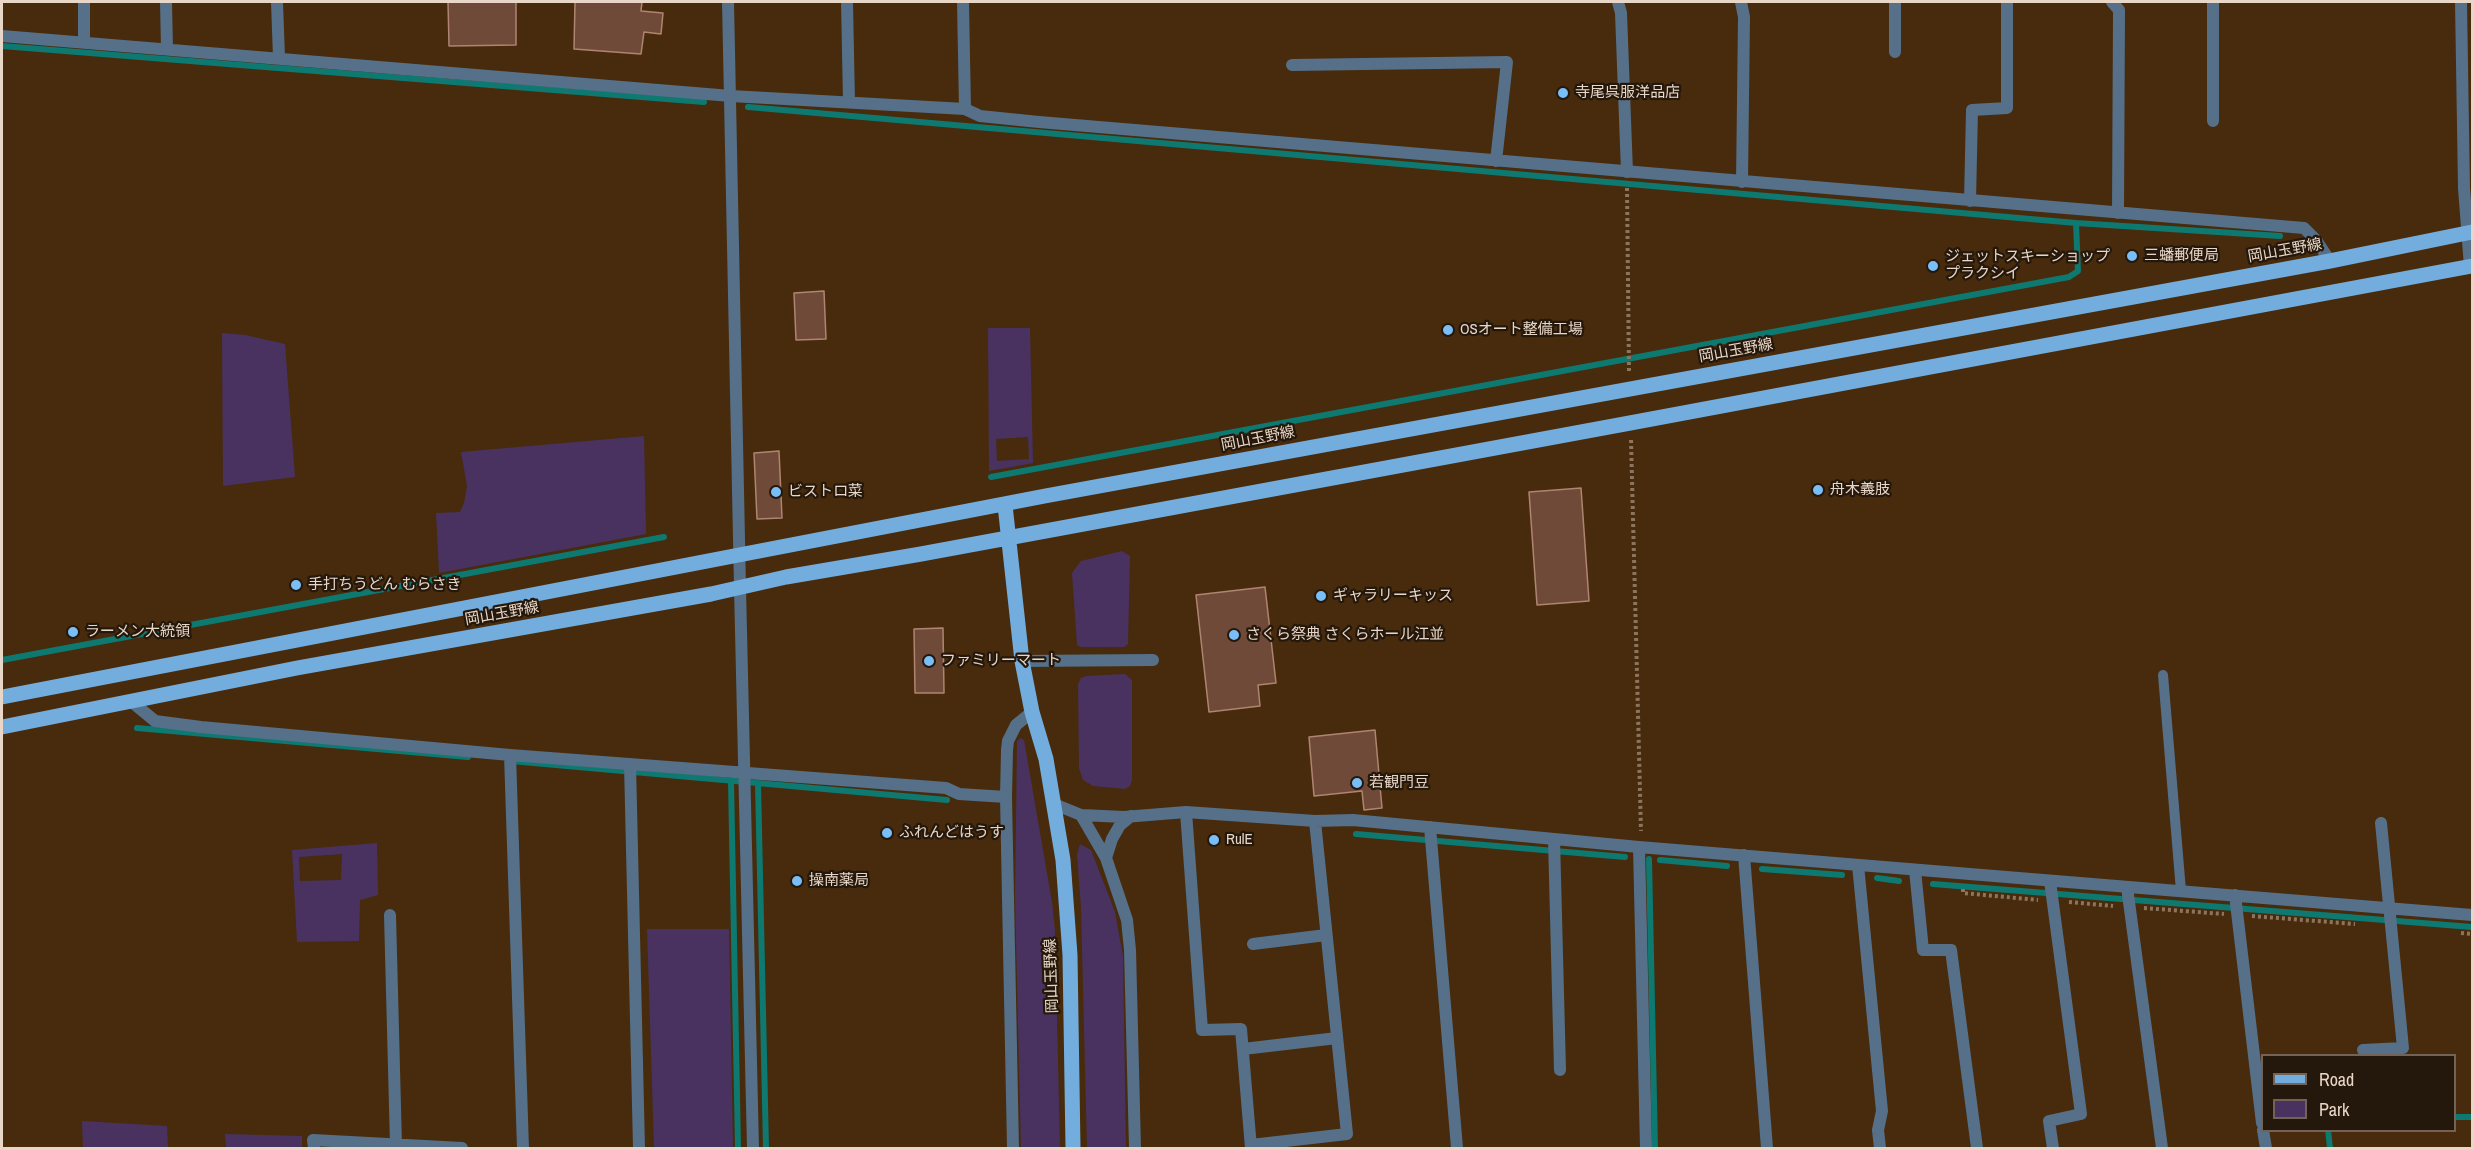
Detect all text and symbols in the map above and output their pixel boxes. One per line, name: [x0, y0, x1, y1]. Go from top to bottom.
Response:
place label: 寺尾呉服洋品店: [1575, 84, 1680, 102]
marker: 寺尾呉服洋品店: [1556, 86, 1570, 100]
street label: 岡山玉野線: [2247, 236, 2323, 266]
place label: 三蟠郵便局: [2144, 247, 2219, 265]
place label: ジェットスキーショップ プラクシイ: [1945, 248, 2110, 283]
marker: 三蟠郵便局: [2125, 249, 2139, 263]
marker: ジェットスキーショップ プラクシイ: [1926, 259, 1940, 273]
place label: OSオート整備工場: [1460, 321, 1583, 339]
marker: OSオート整備工場: [1441, 323, 1455, 337]
street label: 岡山玉野線: [1698, 336, 1774, 366]
street label: 岡山玉野線: [1219, 423, 1297, 455]
place label: 舟木義肢: [1830, 481, 1890, 499]
place label: ビストロ菜: [788, 483, 863, 501]
marker: 舟木義肢: [1811, 483, 1825, 497]
marker: ビストロ菜: [769, 485, 783, 499]
place label: 手打ちうどん むらさき: [308, 576, 461, 594]
marker: 手打ちうどん むらさき: [289, 578, 303, 592]
place label: ギャラリーキッス: [1333, 587, 1453, 605]
marker: ギャラリーキッス: [1314, 589, 1328, 603]
street label: 岡山玉野線: [464, 599, 540, 629]
place label: ラーメン大統領: [85, 623, 190, 641]
marker: ラーメン大統領: [66, 625, 80, 639]
place label: さくら祭典 さくらホール江並: [1246, 626, 1444, 644]
marker: さくら祭典 さくらホール江並: [1227, 628, 1241, 642]
place label: ファミリーマート: [941, 652, 1061, 670]
marker: ファミリーマート: [922, 654, 936, 668]
place label: 若観門豆: [1369, 774, 1429, 792]
marker: 若観門豆: [1350, 776, 1364, 790]
place label: ふれんどはうす: [899, 824, 1004, 842]
marker: ふれんどはうす: [880, 826, 894, 840]
place label: RulE: [1226, 831, 1253, 849]
marker: RulE: [1207, 833, 1221, 847]
place label: 操南薬局: [809, 872, 869, 890]
marker: 操南薬局: [790, 874, 804, 888]
street label: 岡山玉野線: [1042, 938, 1062, 1014]
legend: [2261, 1054, 2456, 1132]
text: Road: [2319, 1067, 2354, 1092]
text: Park: [2319, 1097, 2349, 1122]

